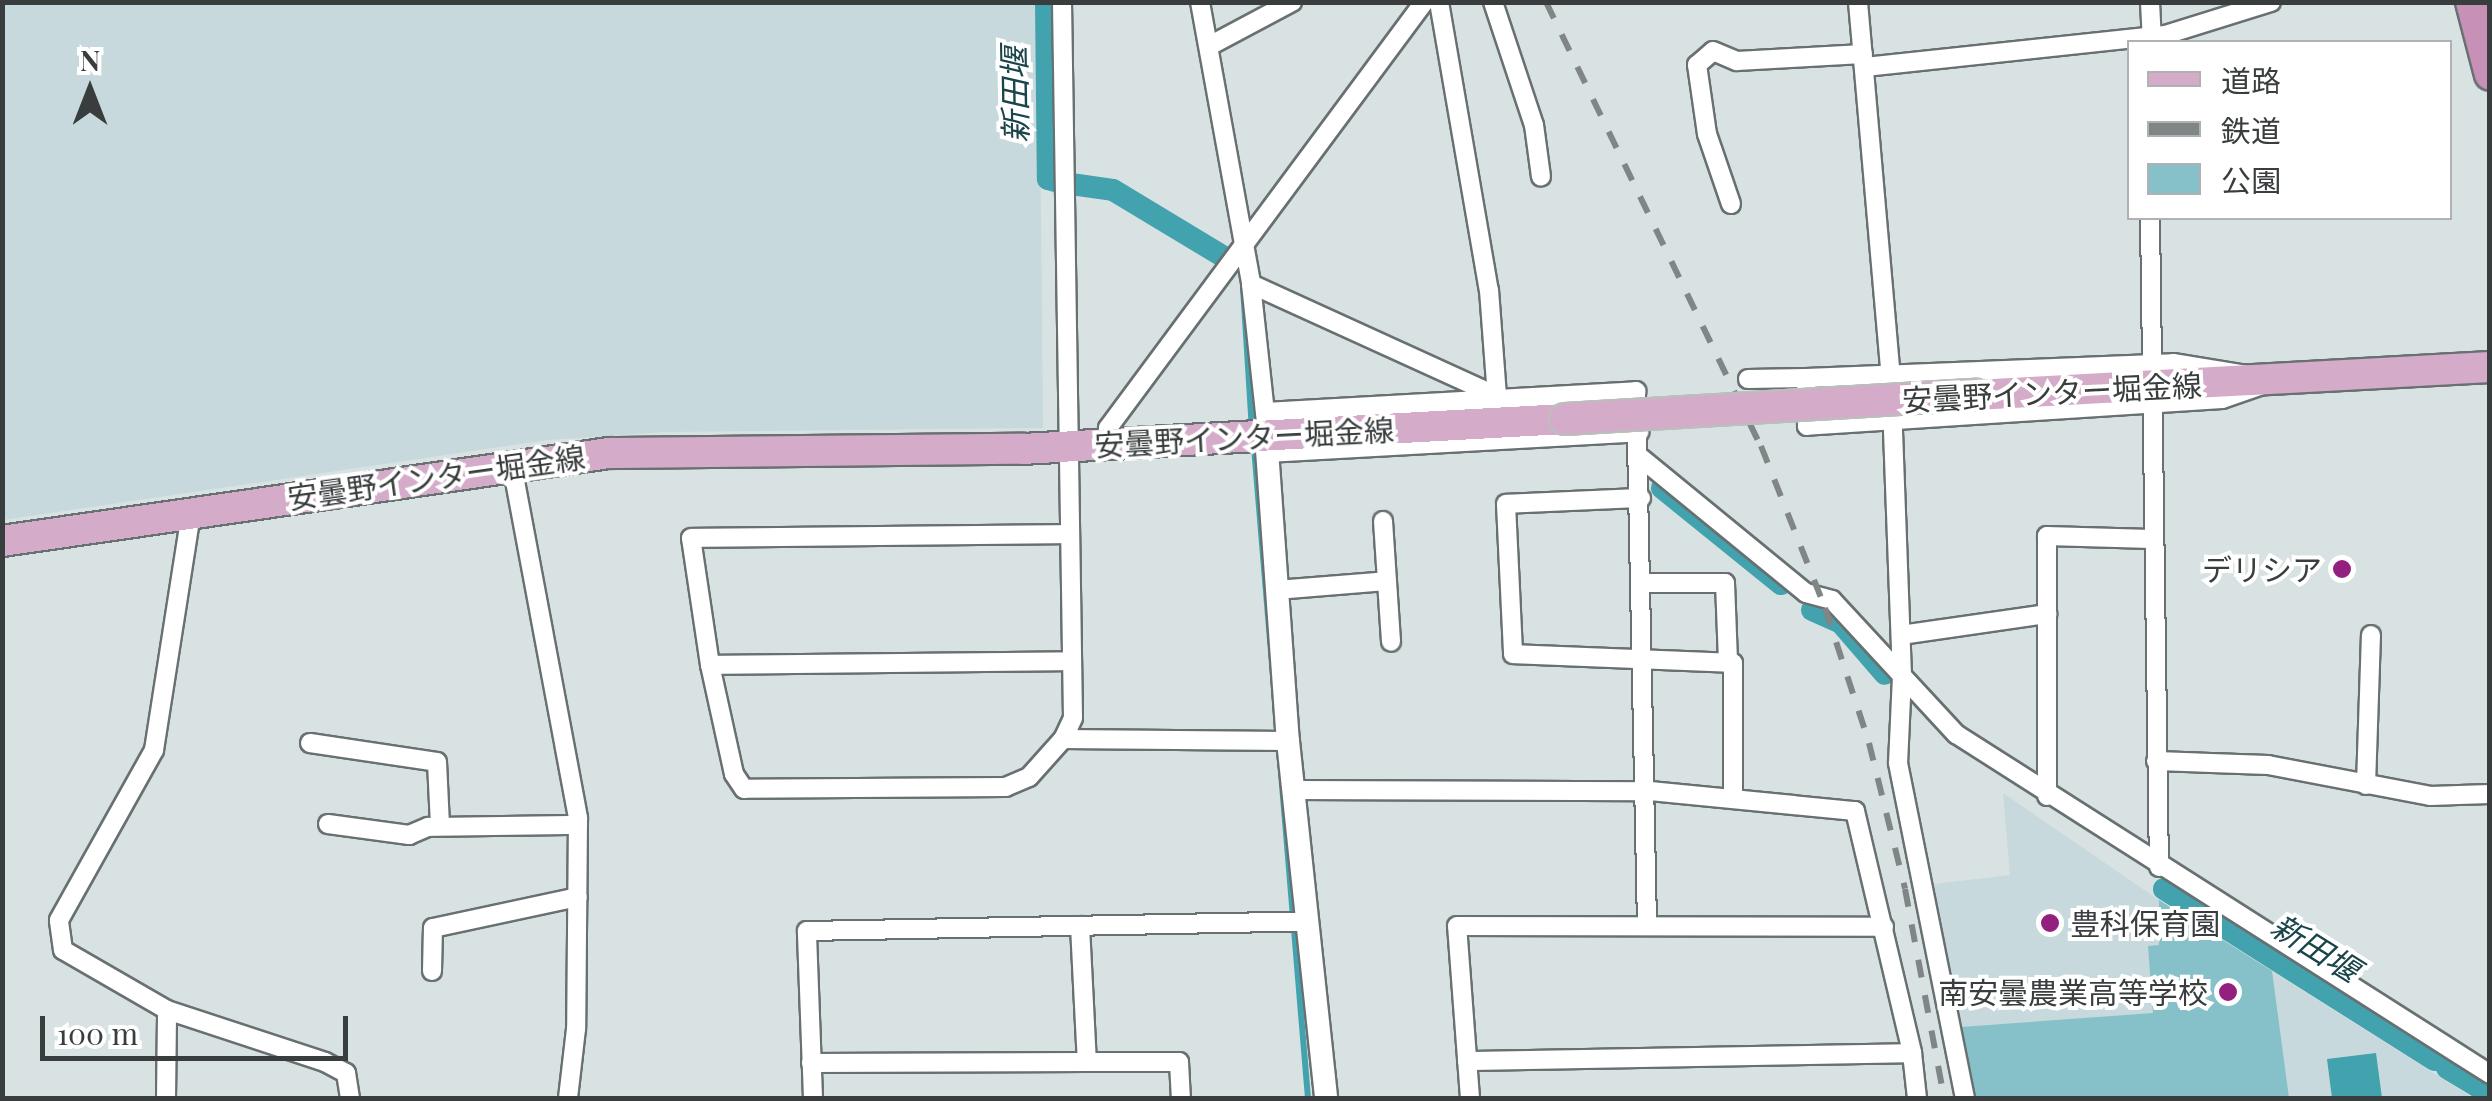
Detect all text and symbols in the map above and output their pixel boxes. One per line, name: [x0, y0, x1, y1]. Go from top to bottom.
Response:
north arrow: [40, 40, 140, 140]
legend: [2127, 40, 2452, 220]
text: N: [80, 41, 100, 78]
water label: 新田堰: [994, 47, 1034, 143]
text: 道路: [2221, 60, 2281, 100]
text: 鉄道: [2221, 110, 2281, 150]
text: 公園: [2221, 160, 2281, 200]
street label: 安曇野インター堀金線: [1901, 366, 2203, 418]
street label: 安曇野インター堀金線: [1093, 411, 1395, 463]
street label: 安曇野インター堀金線: [285, 438, 587, 516]
place label: デリシア: [2202, 551, 2322, 587]
marker: デリシア: [2331, 558, 2353, 580]
place label: 豊科保育園: [2070, 905, 2220, 941]
water label: 新田堰: [2265, 905, 2367, 989]
marker: 豊科保育園: [2039, 912, 2061, 934]
place label: 南安曇農業高等学校: [1938, 974, 2208, 1010]
marker: 南安曇農業高等学校: [2217, 981, 2239, 1003]
scale bar: [45, 996, 352, 1058]
text: 100 m: [57, 1013, 138, 1053]

